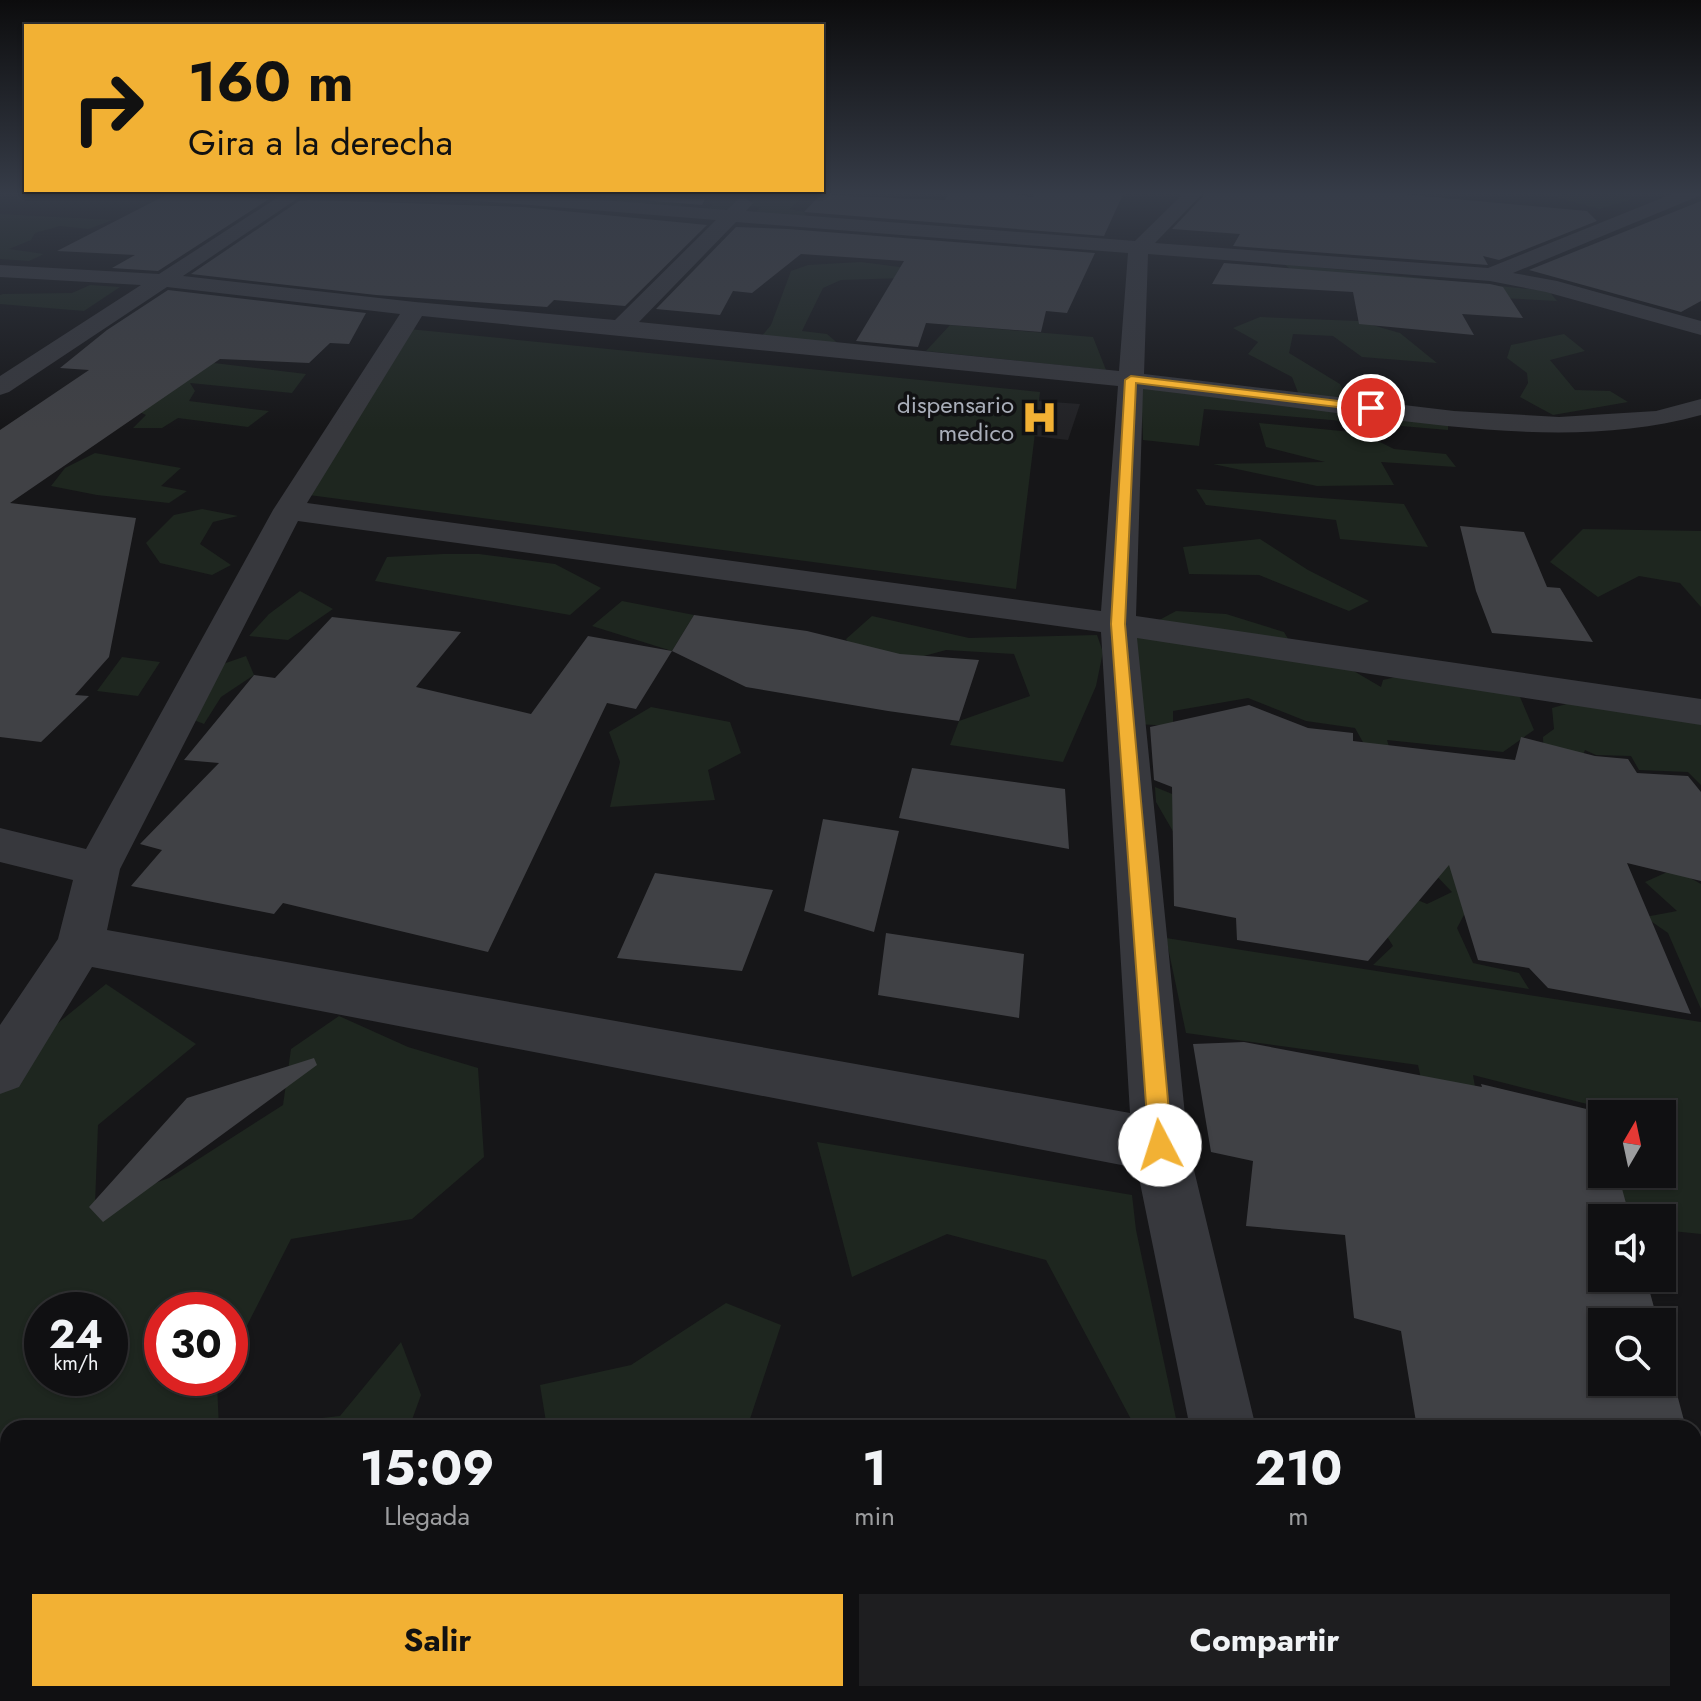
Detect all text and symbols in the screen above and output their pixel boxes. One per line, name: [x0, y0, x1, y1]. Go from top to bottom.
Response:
text: 160 m: [188, 41, 354, 122]
icon: right: [56, 56, 160, 160]
text: Gira a la derecha: [188, 116, 453, 168]
pin: [1337, 374, 1405, 442]
icon: arrive: [1349, 386, 1393, 430]
place label: dispensario medico: [897, 387, 1014, 450]
hospital icon: dispensario medico: [1021, 399, 1059, 437]
north arrow: [1588, 1100, 1676, 1188]
map controls: [1588, 1100, 1676, 1396]
position arrow: [1118, 1103, 1202, 1187]
button: sound: [1588, 1204, 1676, 1292]
speed limit sign: 30: [144, 1292, 248, 1396]
text: 24: [49, 1305, 103, 1363]
button: search: [1588, 1308, 1676, 1396]
text: km/h: [53, 1349, 99, 1378]
text: 15:09: [360, 1434, 494, 1503]
text: 1: [862, 1434, 887, 1503]
text: 210: [1255, 1434, 1342, 1503]
text: Llegada: [384, 1497, 470, 1535]
text: min: [854, 1497, 895, 1535]
text: m: [1288, 1497, 1309, 1535]
button: Salir: [32, 1594, 843, 1686]
button: Compartir: [859, 1594, 1670, 1686]

